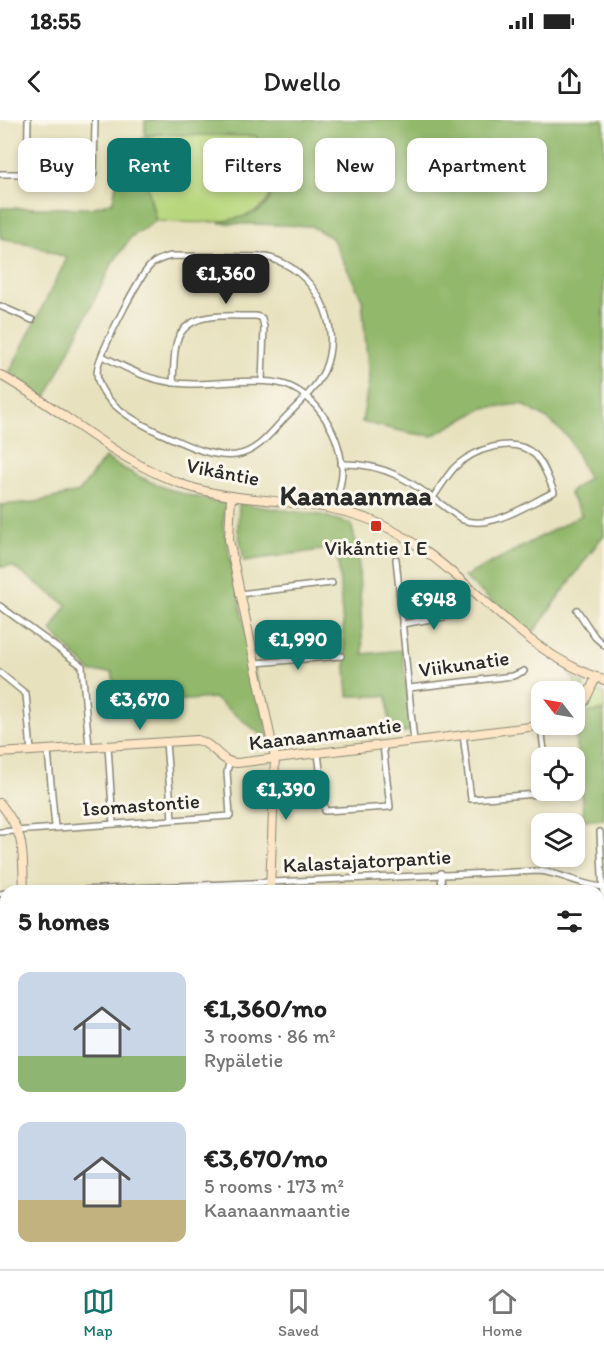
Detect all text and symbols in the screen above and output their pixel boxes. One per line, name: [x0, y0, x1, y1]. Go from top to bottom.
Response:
text: 18:55: [30, 8, 81, 35]
icon: back: [18, 65, 51, 98]
text: Dwello: [263, 65, 341, 98]
icon: share: [553, 65, 586, 98]
chip: Buy: [18, 138, 95, 192]
chip: Rent: [107, 138, 191, 192]
chip: Filters: [203, 138, 303, 192]
chip: New: [315, 138, 395, 192]
chip: Apartment: [407, 138, 547, 192]
pin: €1,360: [177, 254, 275, 305]
text: €1,360: [196, 261, 256, 285]
street label: Vikåntie: [184, 452, 262, 491]
district label: Kaanaanmaa: [280, 479, 433, 512]
marker: Vikåntie I E: [369, 519, 383, 533]
place label: Vikåntie I E: [324, 535, 428, 560]
pin: €948: [398, 580, 470, 631]
text: €948: [412, 587, 456, 611]
pin: €1,990: [249, 620, 347, 671]
text: €1,990: [269, 627, 327, 651]
street label: Viikunatie: [417, 645, 511, 682]
pin: €3,670: [91, 680, 189, 731]
north arrow: [531, 681, 585, 735]
map controls: [531, 681, 585, 867]
text: €3,670: [110, 687, 170, 711]
street label: Kaanaanmaantie: [247, 712, 403, 755]
button: locate: [531, 747, 585, 801]
pin: €1,390: [237, 770, 335, 821]
text: €1,390: [256, 777, 316, 801]
street label: Isomastontie: [81, 788, 201, 821]
button: layers: [531, 813, 585, 867]
street label: Kalastajatorpantie: [282, 844, 452, 877]
text: 5 homes: [18, 905, 110, 937]
icon: filters: [553, 905, 586, 938]
text: €1,360/mo: [204, 992, 327, 1024]
icon: home: [66, 996, 138, 1068]
text: 3 rooms · 86 m²: [204, 1024, 336, 1048]
text: Rypäletie: [204, 1048, 283, 1072]
text: €3,670/mo: [204, 1142, 328, 1174]
icon: home: [66, 1146, 138, 1218]
text: 5 rooms · 173 m²: [204, 1174, 344, 1198]
text: Kaanaanmaantie: [204, 1198, 350, 1222]
tab: Map: [82, 1285, 115, 1340]
tab: Saved: [278, 1285, 319, 1340]
tab: Home: [482, 1285, 522, 1340]

